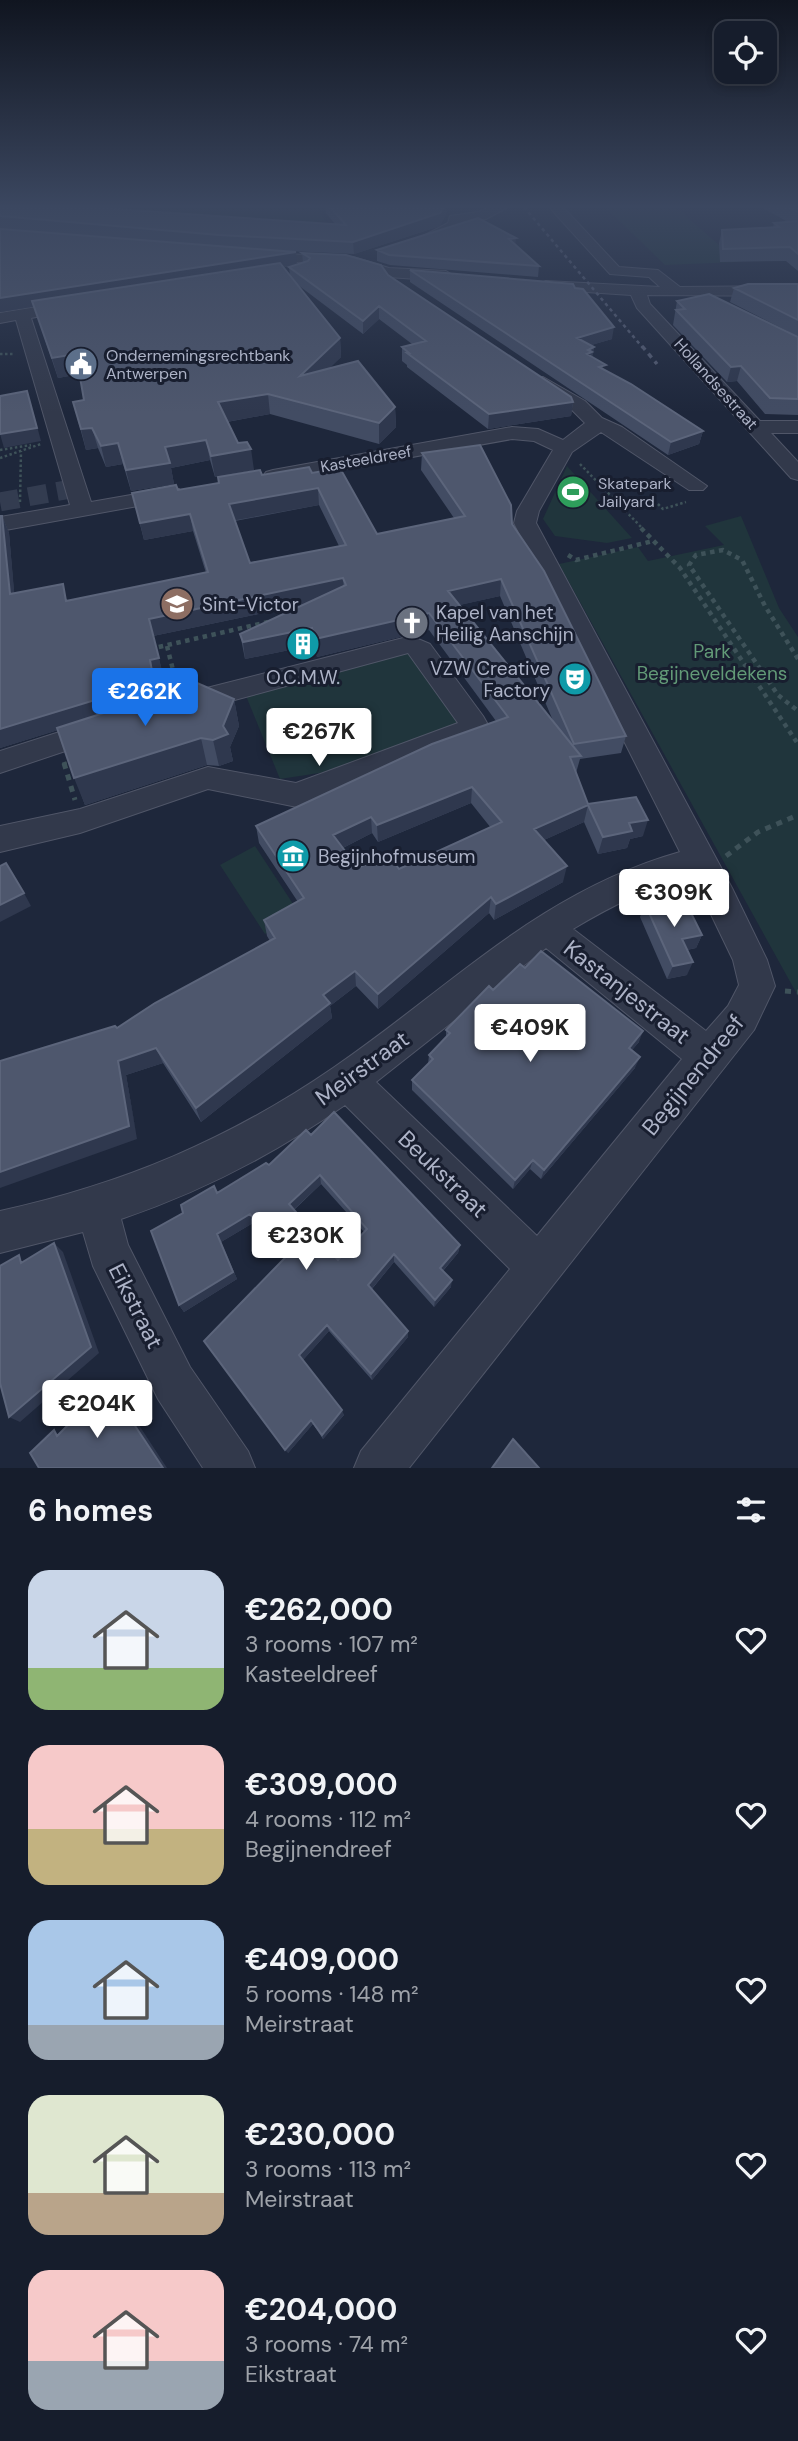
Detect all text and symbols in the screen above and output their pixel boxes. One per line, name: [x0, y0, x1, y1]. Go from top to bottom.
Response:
map controls: [714, 21, 777, 84]
button: locate: [714, 21, 777, 84]
street label: Hollandsestraat: [669, 334, 763, 434]
public building icon: Ondernemingsrechtbank Antwerpen: [62, 345, 100, 383]
place label: Ondernemingsrechtbank Antwerpen: [106, 345, 290, 384]
street label: Kasteeldreef: [319, 441, 413, 477]
sports icon: Skatepark Jailyard: [554, 473, 592, 511]
place label: Skatepark Jailyard: [598, 473, 672, 512]
school or university icon: Sint-Victor: [158, 585, 196, 623]
place label: Sint-Victor: [202, 592, 299, 617]
place label: Kapel van het Heilig Aanschijn: [436, 600, 574, 647]
church icon: Kapel van het Heilig Aanschijn: [393, 604, 431, 642]
building icon: O.C.M.W.: [284, 625, 322, 663]
park label: Park Begijneveldekens: [637, 639, 787, 686]
place label: VZW Creative Factory: [430, 656, 550, 703]
theatre icon: VZW Creative Factory: [556, 660, 594, 698]
place label: O.C.M.W.: [266, 665, 340, 690]
pin: €262K: [96, 668, 194, 728]
text: €262K: [108, 676, 182, 706]
pin: €267K: [270, 708, 368, 768]
text: €267K: [282, 716, 356, 746]
museum icon: Begijnhofmuseum: [274, 837, 312, 875]
place label: Begijnhofmuseum: [318, 844, 476, 869]
pin: €309K: [625, 870, 723, 929]
text: €309K: [635, 877, 713, 907]
street label: Kastanjestraat: [558, 933, 696, 1051]
pin: €409K: [481, 1004, 579, 1064]
street label: Begijnendreef: [635, 1008, 751, 1141]
text: €409K: [491, 1012, 569, 1042]
street label: Meirstraat: [309, 1024, 415, 1112]
street label: Beukstraat: [392, 1124, 494, 1224]
pin: €230K: [257, 1212, 355, 1272]
text: €230K: [268, 1220, 344, 1250]
street label: Eikstraat: [102, 1258, 170, 1354]
pin: €204K: [48, 1380, 146, 1440]
text: €204K: [58, 1388, 136, 1418]
text: 6 homes: [28, 1491, 153, 1530]
icon: filters: [732, 1491, 770, 1529]
text: €262,000: [245, 1590, 393, 1629]
icon: home: [84, 1598, 168, 1682]
icon: heart: [732, 1621, 770, 1659]
text: 3 rooms · 107 m²: [245, 1629, 418, 1659]
text: Kasteeldreef: [245, 1659, 378, 1689]
text: €309,000: [245, 1765, 398, 1804]
icon: home: [84, 1773, 168, 1857]
icon: heart: [732, 1796, 770, 1834]
text: 4 rooms · 112 m²: [245, 1804, 411, 1834]
text: Begijnendreef: [245, 1834, 392, 1864]
text: €409,000: [245, 1940, 399, 1979]
icon: home: [84, 1948, 168, 2032]
icon: heart: [732, 1971, 770, 2009]
text: 5 rooms · 148 m²: [245, 1979, 419, 2009]
text: Meirstraat: [245, 2009, 354, 2039]
text: €230,000: [245, 2115, 395, 2154]
icon: home: [84, 2123, 168, 2207]
icon: heart: [732, 2146, 770, 2184]
text: 3 rooms · 113 m²: [245, 2154, 411, 2184]
text: Meirstraat: [245, 2184, 354, 2214]
text: €204,000: [245, 2290, 397, 2329]
icon: home: [84, 2298, 168, 2382]
icon: heart: [732, 2321, 770, 2359]
text: 3 rooms · 74 m²: [245, 2329, 408, 2359]
text: Eikstraat: [245, 2359, 337, 2389]

